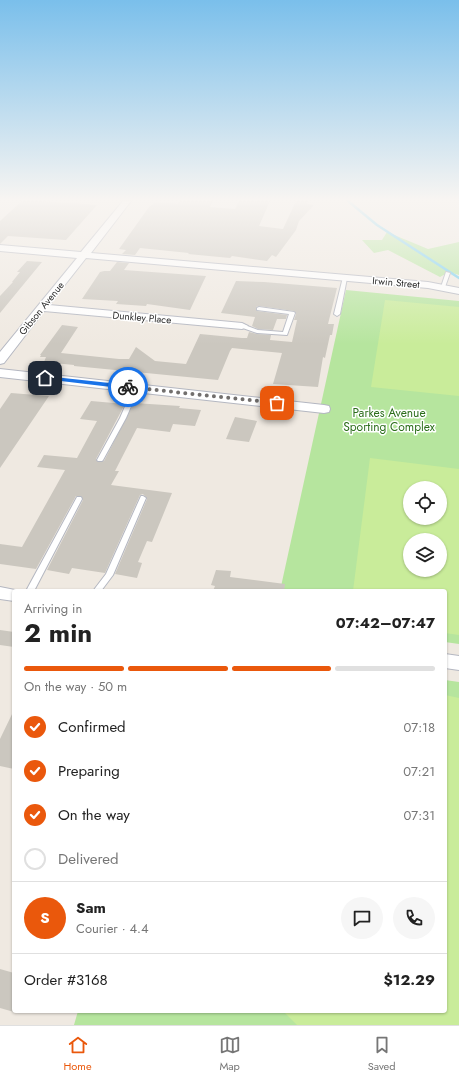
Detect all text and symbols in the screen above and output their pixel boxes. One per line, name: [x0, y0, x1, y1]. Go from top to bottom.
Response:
street label: Irwin Street: [372, 273, 421, 292]
street label: Gibson Avenue: [15, 278, 68, 338]
street label: Dunkley Place: [112, 307, 172, 328]
pin: [28, 361, 62, 395]
icon: home: [34, 367, 56, 389]
courier: [108, 367, 148, 407]
icon: bike: [117, 376, 139, 398]
pin: [260, 386, 294, 420]
icon: bag: [266, 392, 288, 414]
park label: Parkes Avenue Sporting Complex: [343, 404, 436, 436]
map controls: [403, 481, 447, 577]
button: locate: [403, 481, 447, 525]
button: layers: [403, 533, 447, 577]
text: Arriving in: [24, 599, 82, 618]
text: 07:42–07:47: [336, 612, 435, 634]
text: 2 min: [24, 614, 92, 652]
text: On the way · 50 m: [24, 677, 127, 696]
icon: check: [24, 716, 46, 738]
text: Confirmed: [58, 716, 126, 738]
text: 07:18: [404, 718, 435, 737]
icon: check: [24, 760, 46, 782]
text: Preparing: [58, 760, 120, 782]
text: 07:21: [403, 762, 435, 781]
icon: check: [24, 804, 46, 826]
text: On the way: [58, 804, 130, 826]
text: 07:31: [404, 806, 435, 825]
text: Delivered: [58, 848, 119, 870]
text: Sam: [76, 897, 106, 919]
button: chat: [341, 897, 383, 939]
button: phone: [393, 897, 435, 939]
text: S: [40, 907, 50, 929]
text: Courier · 4.4: [76, 919, 149, 938]
text: Order #3168: [24, 969, 108, 991]
text: $12.29: [383, 969, 435, 991]
tab: Home: [64, 1034, 92, 1074]
tab: Map: [219, 1034, 241, 1074]
tab: Saved: [368, 1034, 396, 1074]

